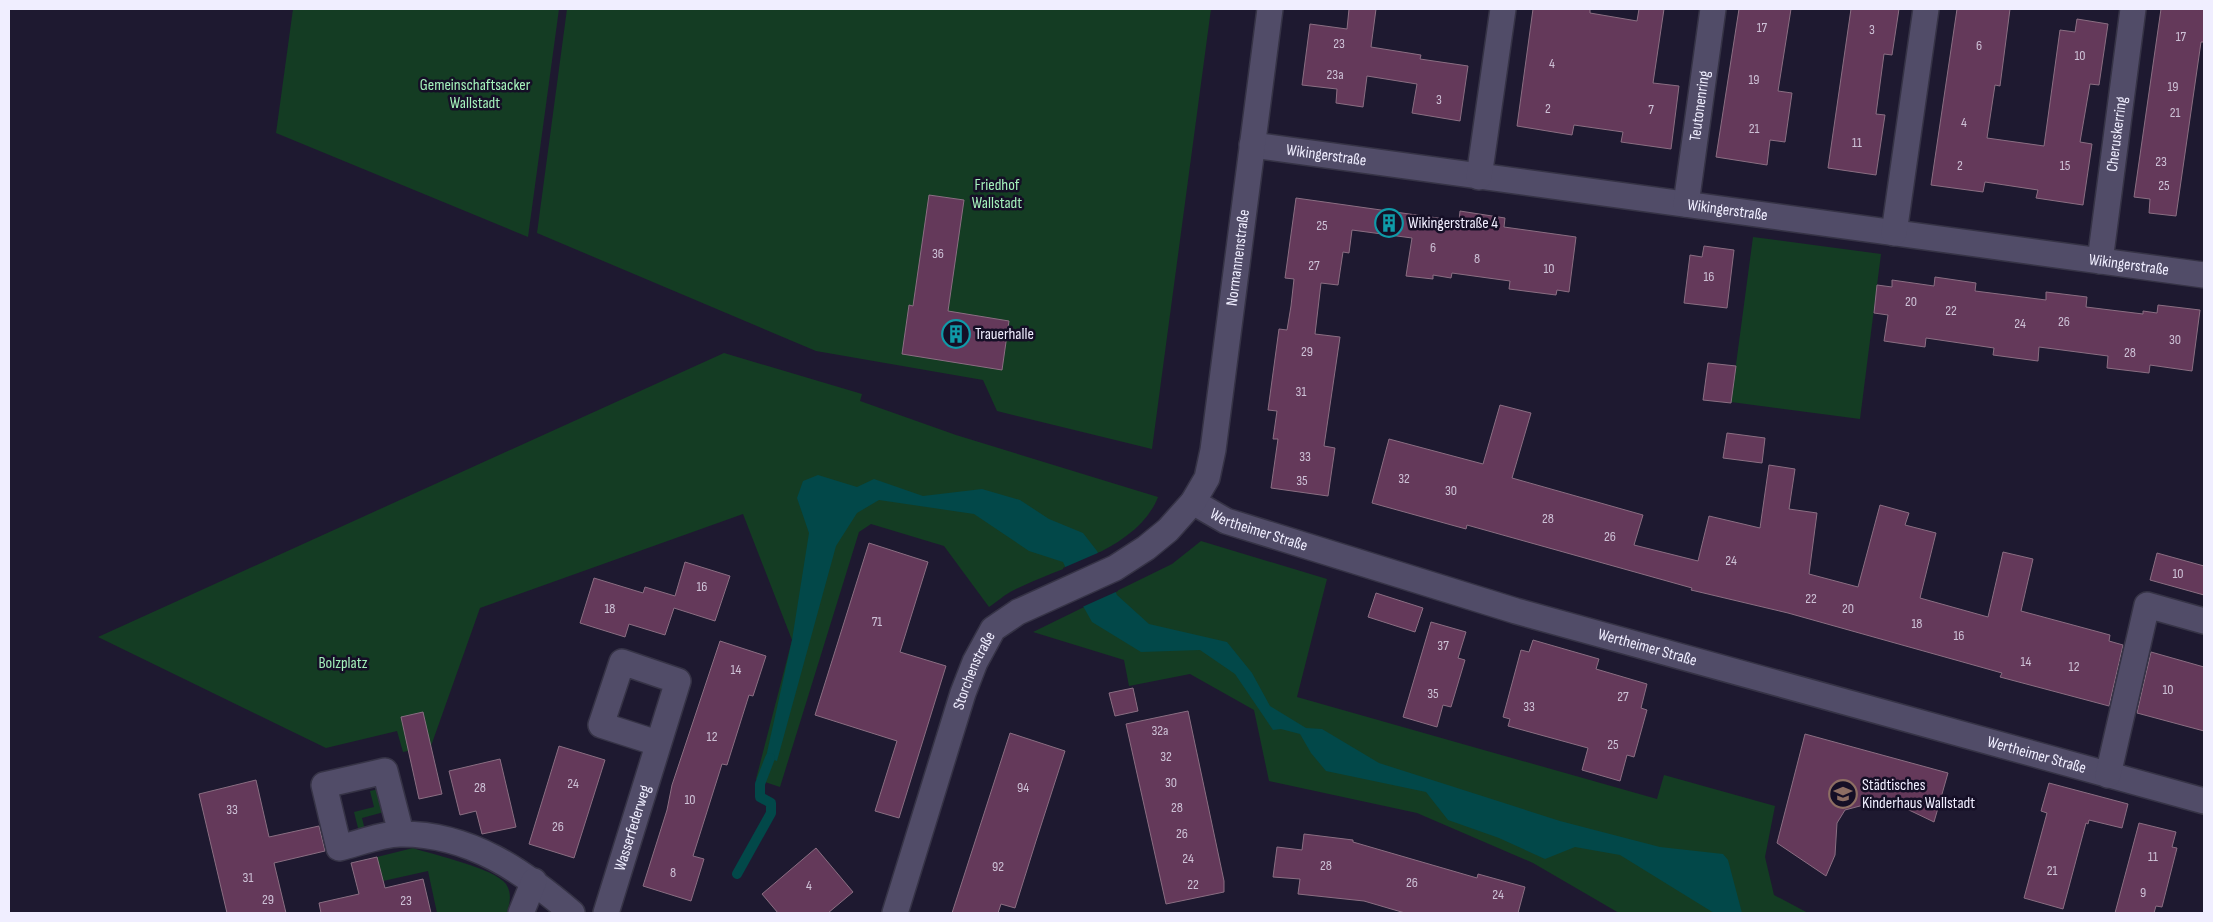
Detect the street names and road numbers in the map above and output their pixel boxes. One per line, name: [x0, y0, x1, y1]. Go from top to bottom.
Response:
street label: Teutonenring: [1685, 69, 1714, 142]
street label: Cheruskerring: [2102, 95, 2131, 173]
street label: Wikingerstraße: [1285, 140, 1368, 170]
street label: Wikingerstraße: [1686, 195, 1769, 225]
street label: Normannenstraße: [1222, 208, 1254, 307]
street label: Wikingerstraße: [2088, 250, 2170, 280]
street label: Wertheimer Straße: [1207, 504, 1310, 555]
street label: Wertheimer Straße: [1596, 625, 1699, 670]
street label: Storchenstraße: [949, 628, 999, 712]
street label: Wertheimer Straße: [1985, 732, 2088, 778]
street label: Wasserfederweg: [610, 783, 655, 873]

